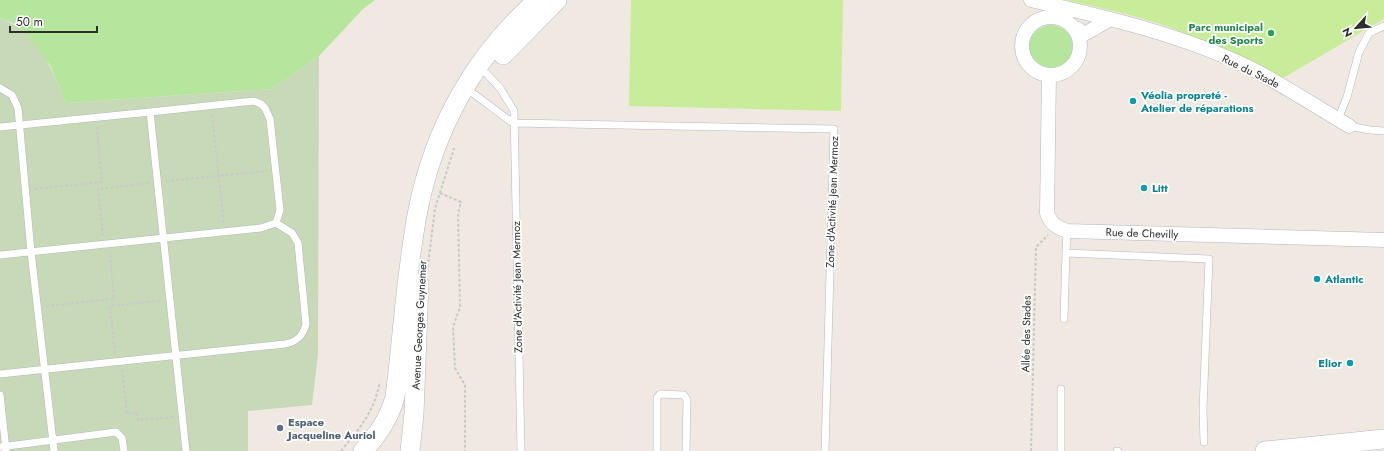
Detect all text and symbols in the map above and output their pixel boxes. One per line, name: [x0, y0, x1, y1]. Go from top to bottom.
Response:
scale bar: [10, 8, 97, 34]
north arrow: [1336, 8, 1376, 48]
text: 50 m: [16, 13, 43, 31]
place label: Parc municipal des Sports: [1189, 19, 1263, 48]
text: N: [1338, 25, 1356, 40]
marker: Parc municipal des Sports: [1266, 28, 1276, 38]
street label: Rue du Stade: [1220, 50, 1283, 92]
place label: Véolia propreté - Atelier de réparations: [1140, 87, 1254, 116]
marker: Véolia propreté - Atelier de réparations: [1128, 96, 1138, 106]
street label: Zone d'Activité Jean Mermoz: [822, 136, 842, 268]
place label: Litt: [1152, 180, 1168, 196]
marker: Litt: [1139, 183, 1149, 193]
street label: Zone d'Activité Jean Mermoz: [508, 221, 526, 353]
street label: Rue de Chevilly: [1105, 224, 1179, 242]
street label: Avenue Georges Guynemer: [408, 260, 430, 390]
place label: Atlantic: [1324, 271, 1364, 287]
marker: Atlantic: [1312, 274, 1322, 284]
street label: Allée des Stades: [1017, 295, 1035, 373]
place label: Elior: [1318, 355, 1342, 371]
marker: Elior: [1345, 358, 1355, 368]
place label: Espace Jacqueline Auriol: [286, 414, 376, 443]
marker: Espace Jacqueline Auriol: [275, 423, 285, 433]

